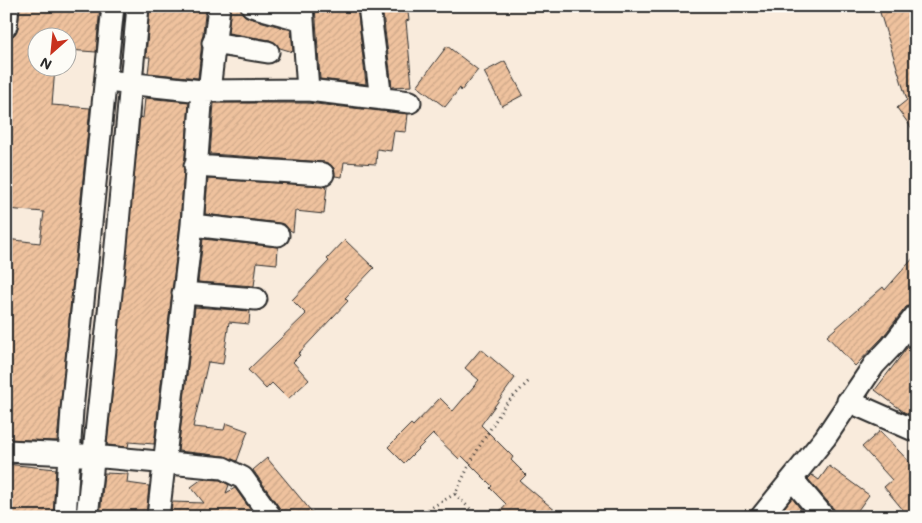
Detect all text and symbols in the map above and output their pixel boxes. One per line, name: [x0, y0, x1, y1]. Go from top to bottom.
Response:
north arrow: [28, 28, 78, 78]
text: N: [37, 53, 55, 75]

